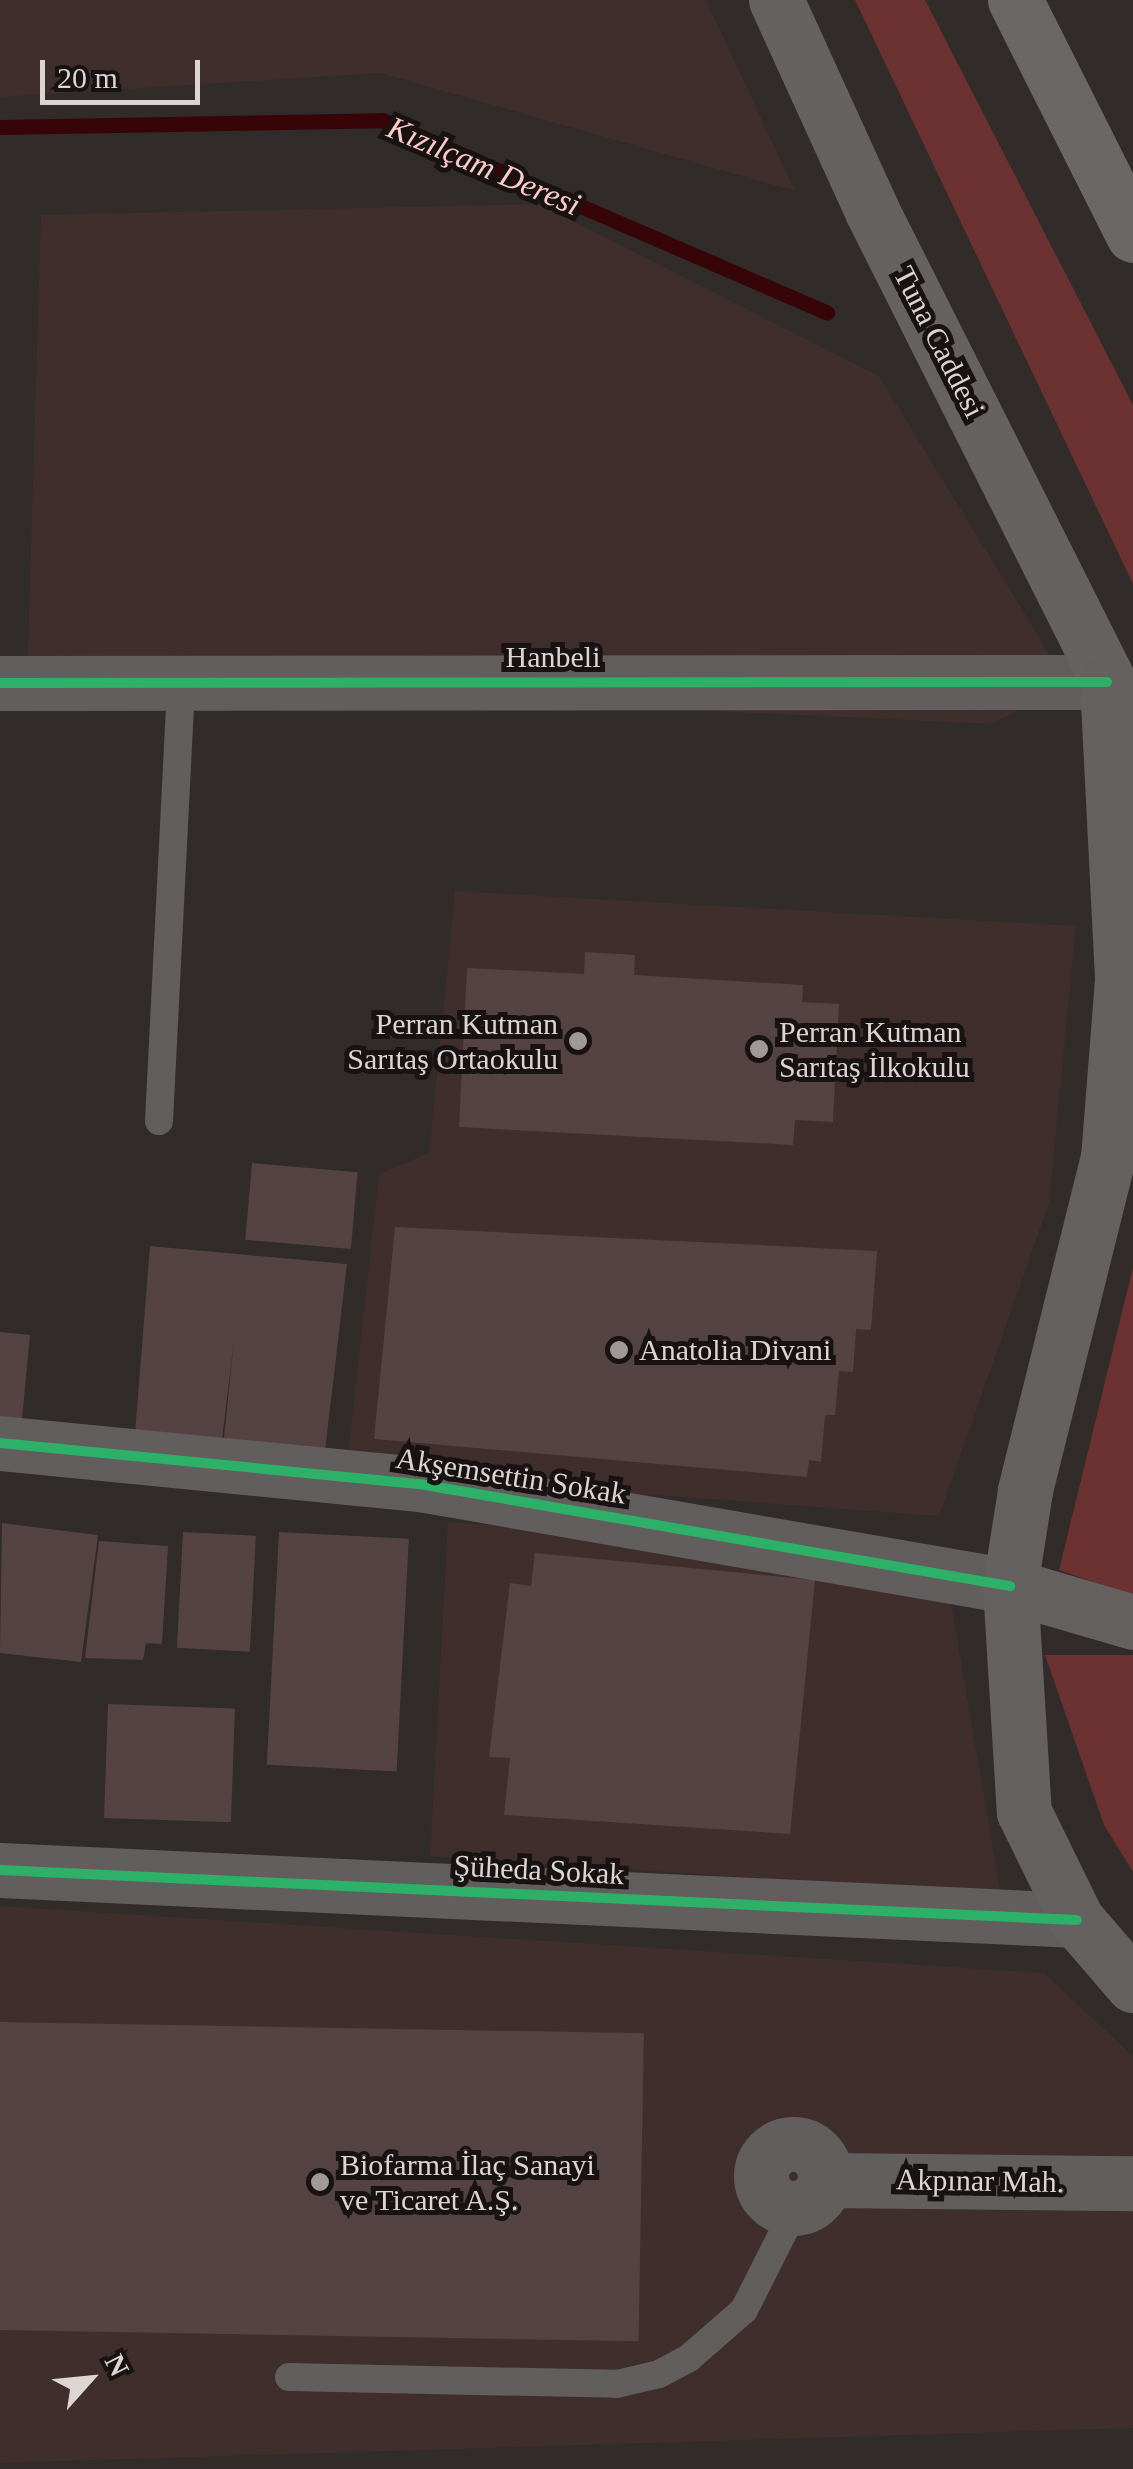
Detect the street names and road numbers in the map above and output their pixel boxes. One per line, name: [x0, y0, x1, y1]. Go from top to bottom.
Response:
street label: Tuna Caddesi: [886, 260, 992, 424]
street label: Hanbeli: [506, 639, 600, 675]
street label: Akşemsettin Sokak: [393, 1440, 629, 1512]
street label: Şüheda Sokak: [453, 1848, 625, 1892]
street label: Akpınar Mah.: [896, 2162, 1064, 2200]

